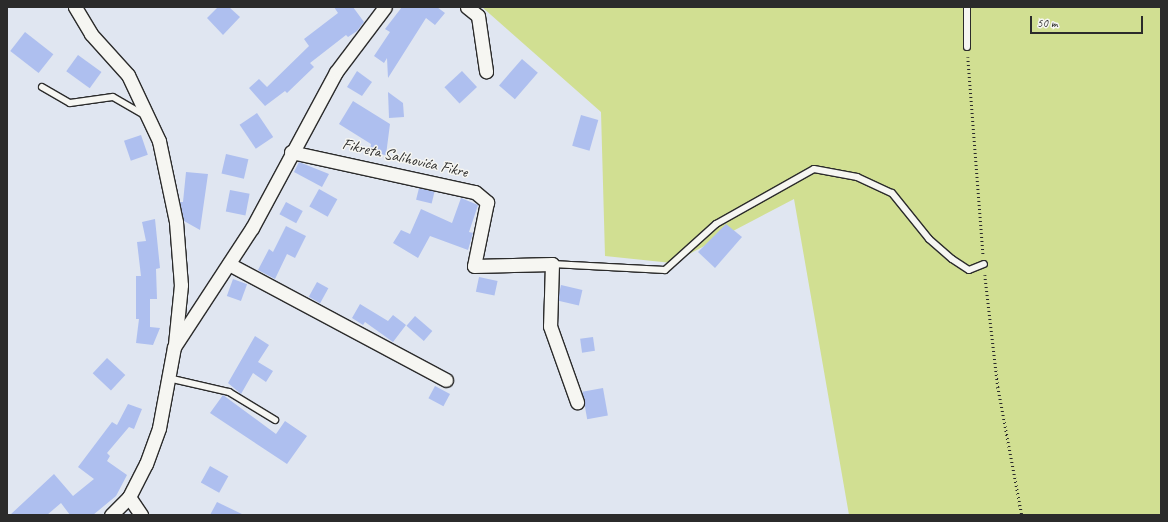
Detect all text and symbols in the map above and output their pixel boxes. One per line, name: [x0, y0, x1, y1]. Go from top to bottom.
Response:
scale bar: [1032, 8, 1145, 34]
text: 50 m: [1037, 15, 1057, 31]
street label: Fikreta Salihovića Fikre: [340, 134, 470, 182]

